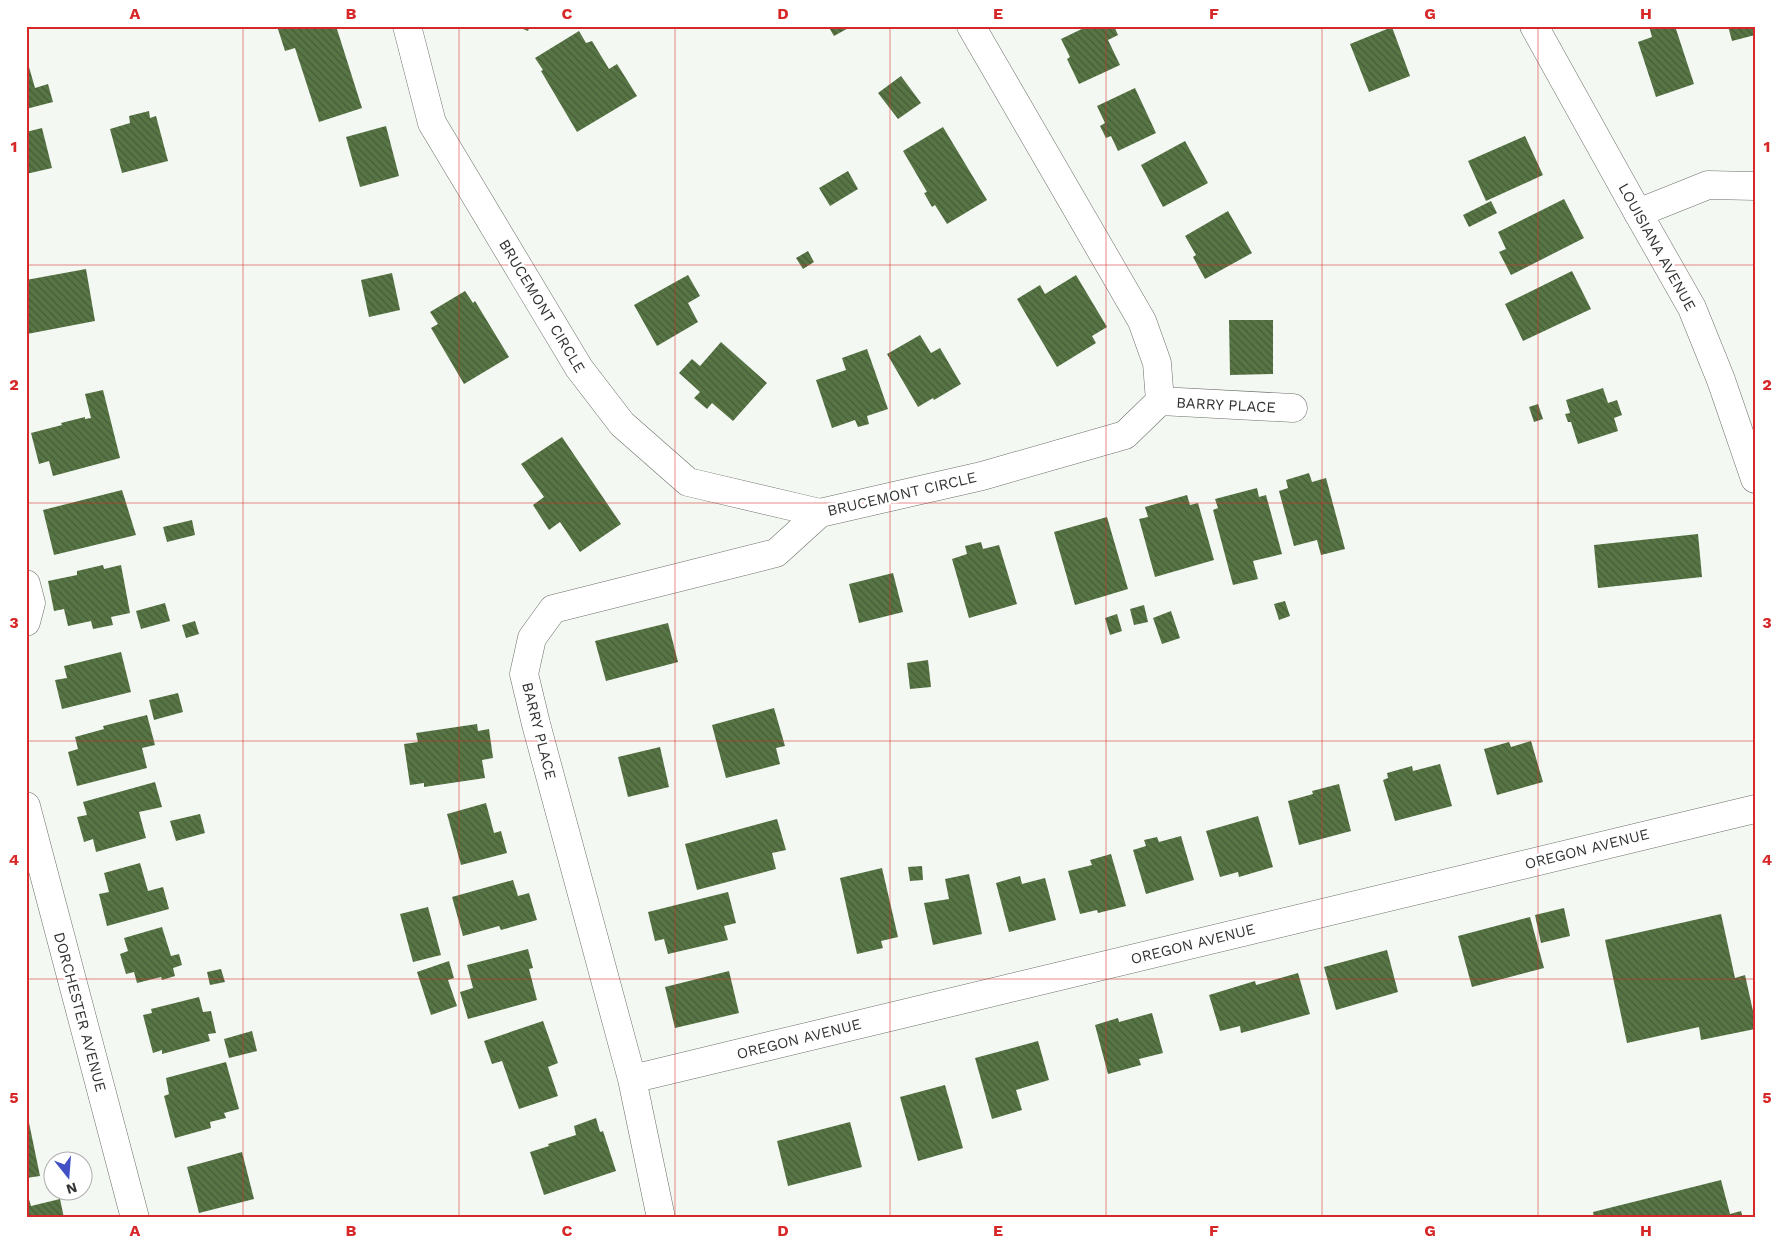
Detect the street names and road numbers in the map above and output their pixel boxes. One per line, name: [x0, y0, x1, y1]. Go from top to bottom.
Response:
street label: LOUISIANA AVENUE: [1614, 180, 1700, 314]
street label: BRUCEMONT CIRCLE: [495, 236, 589, 376]
street label: BARRY PLACE: [1176, 393, 1276, 417]
street label: BRUCEMONT CIRCLE: [826, 468, 978, 520]
street label: BARRY PLACE: [518, 680, 560, 782]
street label: OREGON AVENUE: [1523, 825, 1651, 873]
street label: OREGON AVENUE: [1129, 920, 1257, 968]
street label: DORCHESTER AVENUE: [50, 930, 110, 1094]
street label: OREGON AVENUE: [735, 1015, 863, 1063]

